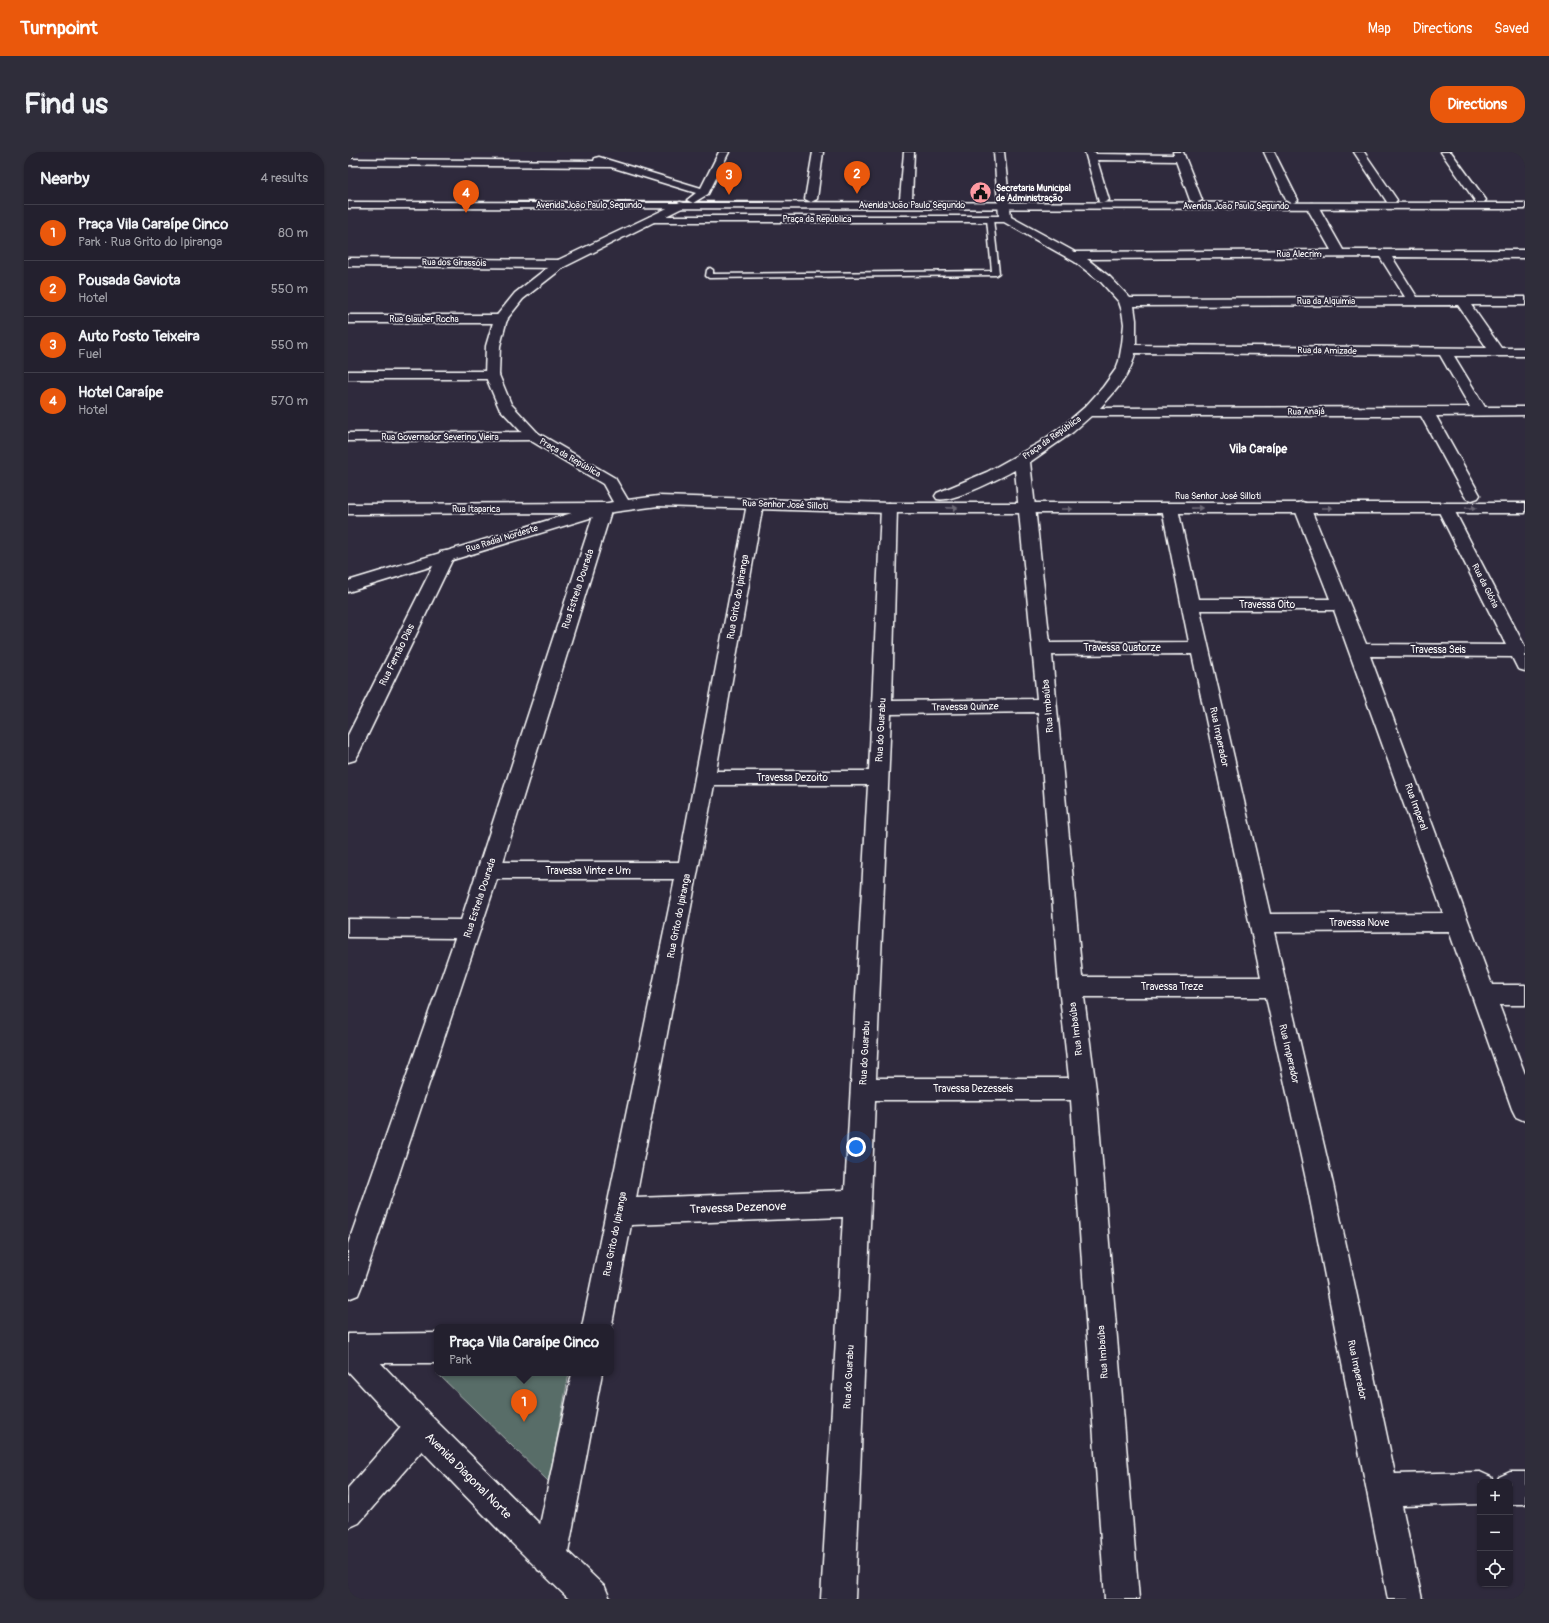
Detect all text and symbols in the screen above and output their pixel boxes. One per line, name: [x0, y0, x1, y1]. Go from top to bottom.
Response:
text: Turnpoint: [20, 16, 98, 40]
text: Map: [1368, 20, 1391, 37]
text: Directions: [1413, 20, 1472, 37]
text: Saved: [1494, 20, 1529, 37]
button: Directions: [1430, 86, 1525, 123]
text: Find us: [24, 87, 108, 122]
pin: 2: [844, 161, 870, 194]
pin: 3: [716, 162, 742, 195]
text: Nearby: [40, 168, 89, 189]
text: 4 results: [261, 170, 308, 186]
pin: 4: [453, 180, 479, 213]
public building icon: Secretaria Municipal de Administração: [968, 180, 994, 206]
place label: Secretaria Municipal de Administração: [996, 183, 1071, 204]
street label: Avenida João Paulo Segundo: [536, 200, 642, 211]
street label: Avenida João Paulo Segundo: [859, 200, 965, 211]
street label: Avenida João Paulo Segundo: [1183, 201, 1289, 212]
street label: Praça da República: [782, 214, 852, 225]
text: Praça Vila Caraípe Cinco: [78, 215, 228, 234]
text: 1: [50, 225, 56, 241]
text: 80 m: [278, 225, 308, 241]
text: Park · Rua Grito do Ipiranga: [78, 234, 222, 250]
street label: Rua Alecrim: [1276, 249, 1322, 260]
street label: Rua dos Girassóis: [422, 257, 486, 269]
text: Pousada Gaviota: [78, 271, 181, 290]
text: 2: [49, 281, 57, 297]
text: 550 m: [271, 281, 308, 297]
text: Hotel: [78, 290, 108, 306]
street label: Rua da Alquimia: [1297, 296, 1355, 307]
street label: Rua Glauber Rocha: [389, 314, 459, 325]
text: Auto Posto Teixeira: [78, 327, 200, 346]
text: 3: [49, 337, 57, 353]
text: 550 m: [271, 337, 308, 353]
street label: Rua da Amizade: [1297, 345, 1357, 357]
text: Fuel: [78, 346, 102, 362]
text: Hotel Caraípe: [78, 383, 163, 402]
text: 4: [49, 393, 57, 409]
text: 570 m: [271, 393, 308, 409]
text: Hotel: [78, 402, 108, 418]
street label: Rua Anajá: [1287, 406, 1325, 418]
street label: Praça da República: [1021, 414, 1083, 462]
street label: Rua Governador Severino Vieira: [381, 432, 499, 443]
street label: Praça da República: [537, 436, 603, 480]
district label: Vila Caraípe: [1229, 442, 1288, 457]
street label: Rua Senhor José Silloti: [1175, 491, 1261, 502]
street label: Rua Senhor José Silloti: [742, 498, 828, 512]
street label: Rua Itaparica: [452, 504, 500, 515]
one-way arrow: [1321, 504, 1333, 511]
one-way arrow: [946, 505, 959, 511]
one-way arrow: [1191, 505, 1203, 512]
one-way arrow: [1465, 505, 1478, 511]
one-way arrow: [1061, 506, 1074, 512]
street label: Rua Radial Nordeste: [465, 523, 540, 555]
street label: Rua Estrela Dourada: [559, 547, 597, 630]
street label: Rua Grito do Ipiranga: [725, 553, 751, 640]
street label: Rua da Glória: [1469, 562, 1501, 610]
street label: Travessa Oito: [1239, 599, 1296, 611]
street label: Rua Fernão Dias: [377, 622, 417, 688]
street label: Travessa Quatorze: [1083, 642, 1161, 654]
street label: Travessa Seis: [1410, 644, 1466, 656]
street label: Rua Imbaúba: [1040, 678, 1056, 733]
street label: Rua do Guarabu: [873, 698, 889, 762]
street label: Travessa Quinze: [931, 700, 999, 714]
street label: Rua Imperador: [1207, 706, 1231, 768]
street label: Travessa Dezoito: [756, 772, 828, 784]
street label: Rua Imperal: [1402, 782, 1430, 832]
street label: Rua Estrela Dourada: [461, 856, 499, 939]
street label: Travessa Vinte e Um: [545, 865, 631, 877]
street label: Rua Grito do Ipiranga: [665, 872, 693, 959]
street label: Travessa Nove: [1329, 917, 1389, 929]
street label: Travessa Treze: [1141, 981, 1203, 993]
street label: Rua Imbaúba: [1067, 1001, 1085, 1056]
street label: Rua do Guarabu: [857, 1021, 873, 1085]
street label: Rua Imperador: [1276, 1023, 1302, 1085]
street label: Travessa Dezesseis: [933, 1083, 1014, 1095]
your location: [846, 1137, 866, 1157]
street label: Rua Grito do Ipiranga: [601, 1190, 629, 1277]
street label: Travessa Dezenove: [689, 1199, 787, 1217]
popup: [434, 1324, 614, 1376]
street label: Rua Imbaúba: [1095, 1324, 1111, 1379]
text: Praça Vila Caraípe Cinco: [449, 1333, 599, 1352]
street label: Rua Imperador: [1345, 1339, 1369, 1401]
street label: Rua do Guarabu: [841, 1345, 857, 1409]
text: Park: [449, 1352, 472, 1368]
pin: 1: [511, 1389, 537, 1422]
street label: Avenida Diagonal Norte: [422, 1430, 514, 1522]
map controls: [1477, 1479, 1513, 1587]
button: +: [1477, 1479, 1513, 1515]
button: −: [1477, 1515, 1513, 1551]
button: locate: [1477, 1551, 1513, 1587]

